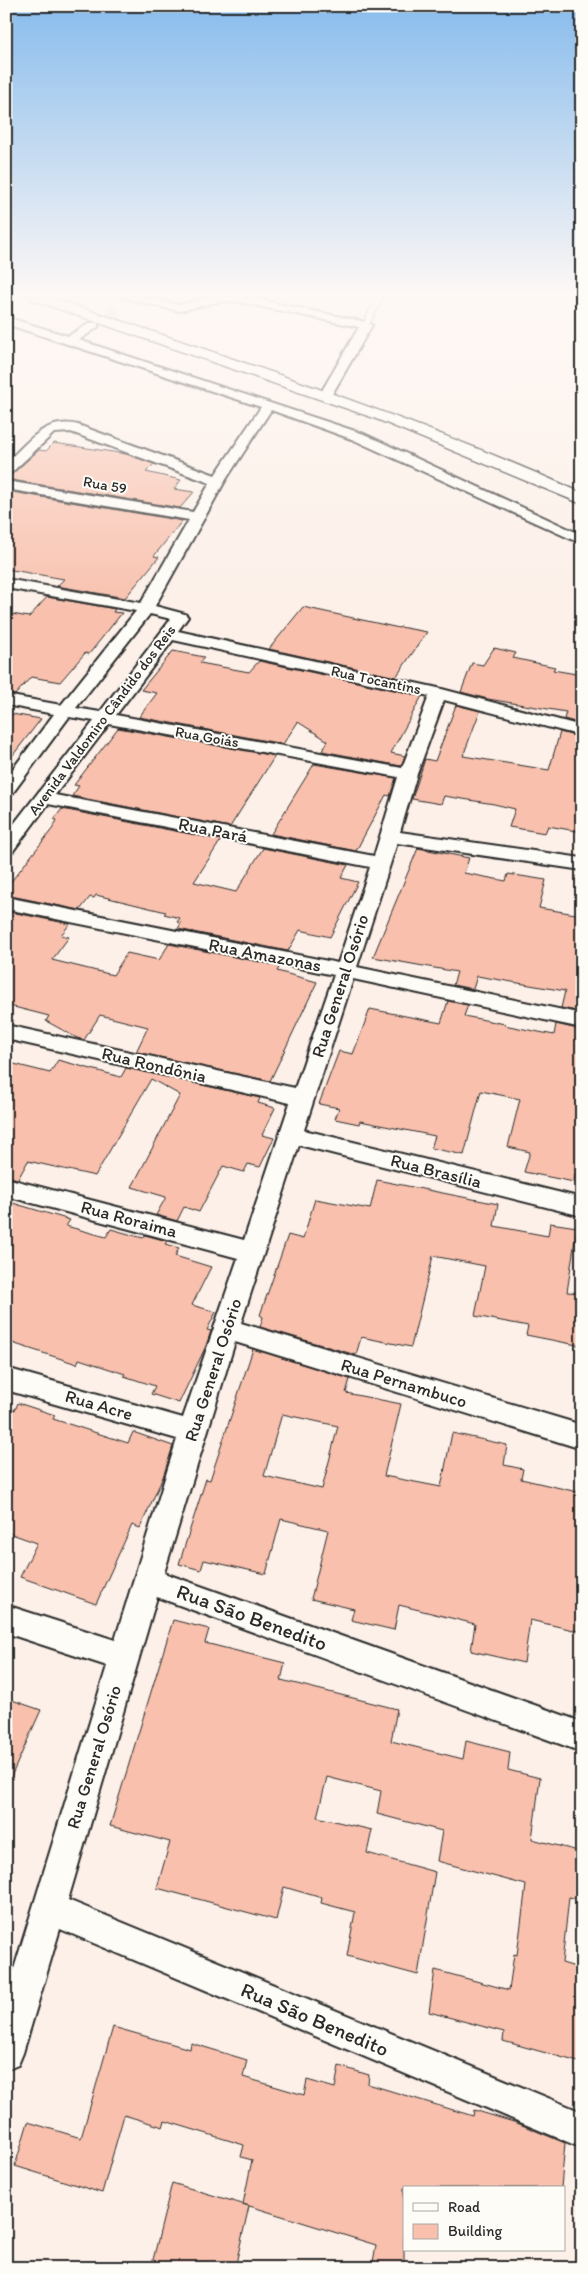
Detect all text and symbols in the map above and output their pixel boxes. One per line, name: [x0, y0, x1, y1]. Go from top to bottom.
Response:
street label: Rua 59: [82, 472, 128, 498]
street label: Avenida Valdomiro Cândido dos Reis: [25, 621, 180, 819]
street label: Rua Tocantins: [329, 662, 423, 698]
street label: Rua Goiás: [174, 723, 241, 752]
street label: Rua Pará: [177, 813, 250, 848]
street label: Rua General Osório: [306, 912, 374, 1060]
street label: Rua Amazonas: [207, 933, 323, 977]
street label: Rua Rondônia: [100, 1042, 209, 1088]
street label: Rua Brasília: [388, 1149, 484, 1193]
street label: Rua Roraima: [78, 1196, 180, 1243]
street label: Rua General Osório: [179, 1296, 247, 1444]
street label: Rua Pernambuco: [338, 1353, 470, 1413]
street label: Rua Acre: [63, 1385, 135, 1425]
street label: Rua São Benedito: [173, 1578, 331, 1656]
street label: Rua General Osório: [62, 1682, 126, 1832]
street label: Rua São Benedito: [237, 1977, 393, 2061]
legend: [403, 2186, 566, 2252]
text: Road: [448, 2198, 481, 2216]
text: Building: [448, 2222, 502, 2240]

